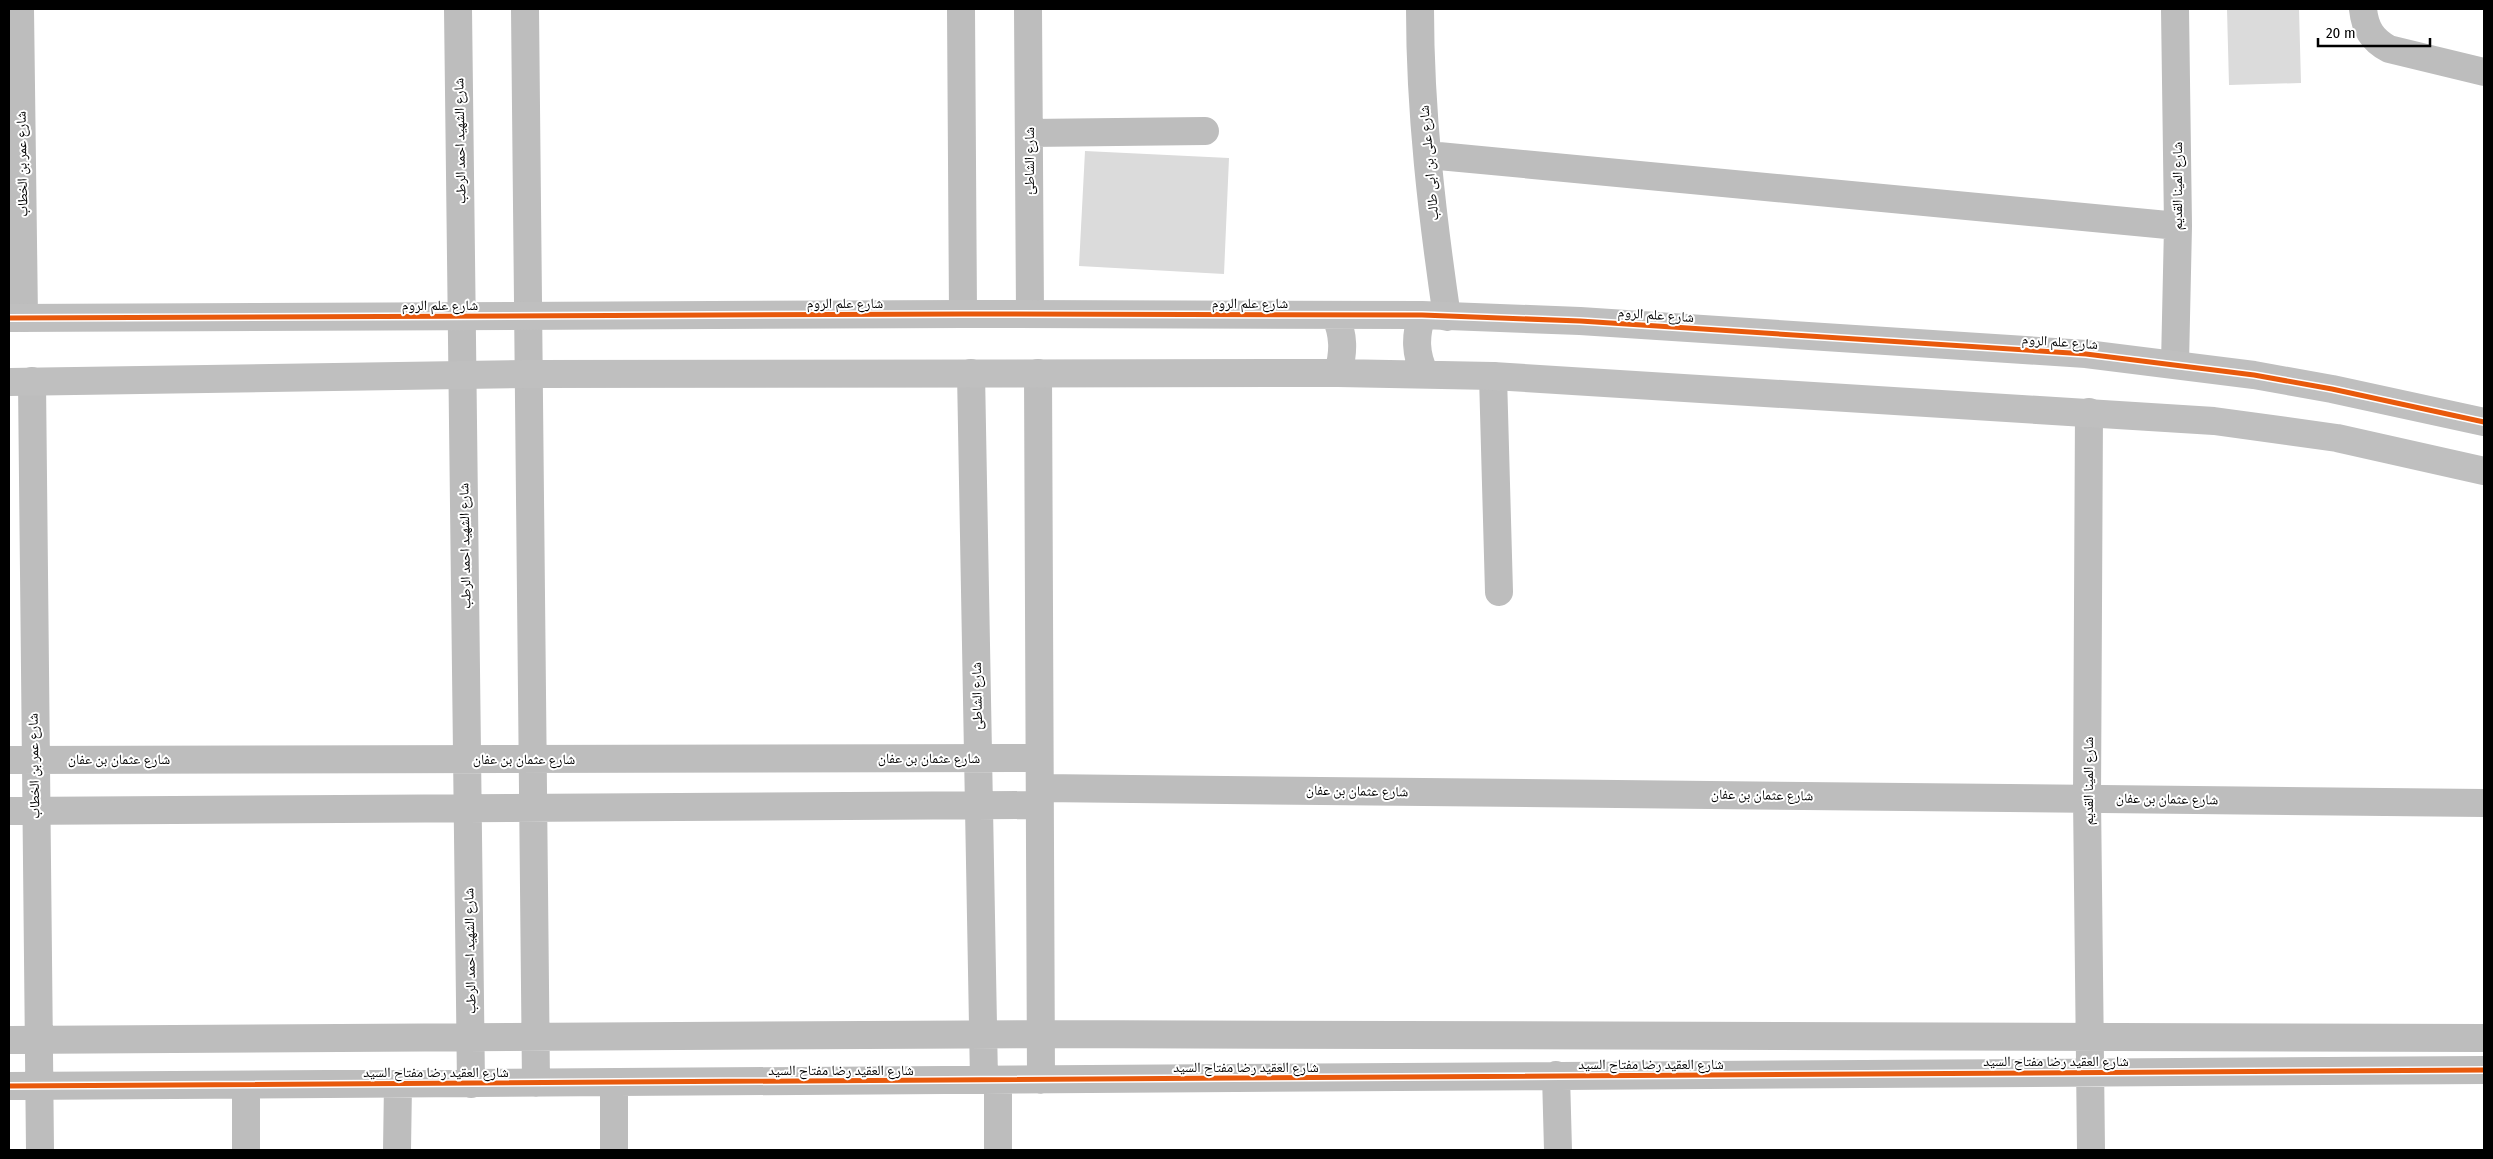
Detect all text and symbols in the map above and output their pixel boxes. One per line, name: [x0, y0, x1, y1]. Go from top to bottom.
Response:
scale bar: [2318, 15, 2430, 47]
text: 20 m: [2326, 24, 2356, 42]
street label: شارع الشهيد احمد الرطب: [450, 78, 471, 204]
street label: شارع على بن ابى طالب: [1415, 104, 1444, 221]
street label: شارع عمر بن الخطاب: [13, 111, 32, 217]
street label: شارع الشاطئ: [1021, 127, 1039, 195]
street label: شارع المينا القديم: [2169, 142, 2187, 230]
street label: شارع علم الروم: [807, 295, 883, 313]
street label: شارع علم الروم: [1212, 295, 1288, 313]
street label: شارع علم الروم: [402, 297, 478, 315]
street label: شارع علم الروم: [1617, 304, 1695, 327]
street label: شارع علم الروم: [2021, 331, 2099, 354]
street label: شارع الشهيد احمد الرطب: [455, 483, 476, 609]
street label: شارع الشاطئ: [968, 662, 987, 730]
street label: شارع عمر بن الخطاب: [25, 713, 44, 819]
street label: شارع المينا القديم: [2080, 737, 2098, 825]
street label: شارع عثمان بن عفان: [878, 750, 980, 768]
street label: شارع عثمان بن عفان: [68, 751, 170, 769]
street label: شارع عثمان بن عفان: [473, 751, 575, 769]
street label: شارع عثمان بن عفان: [1306, 782, 1408, 801]
street label: شارع عثمان بن عفان: [1711, 786, 1813, 805]
street label: شارع عثمان بن عفان: [2116, 790, 2218, 809]
street label: شارع الشهيد احمد الرطب: [460, 888, 481, 1014]
street label: شارع العقيد رضا مفتاح السيد: [1983, 1053, 2129, 1071]
street label: شارع العقيد رضا مفتاح السيد: [1578, 1056, 1724, 1074]
street label: شارع العقيد رضا مفتاح السيد: [1173, 1059, 1319, 1077]
street label: شارع العقيد رضا مفتاح السيد: [768, 1062, 914, 1080]
street label: شارع العقيد رضا مفتاح السيد: [363, 1064, 509, 1082]

